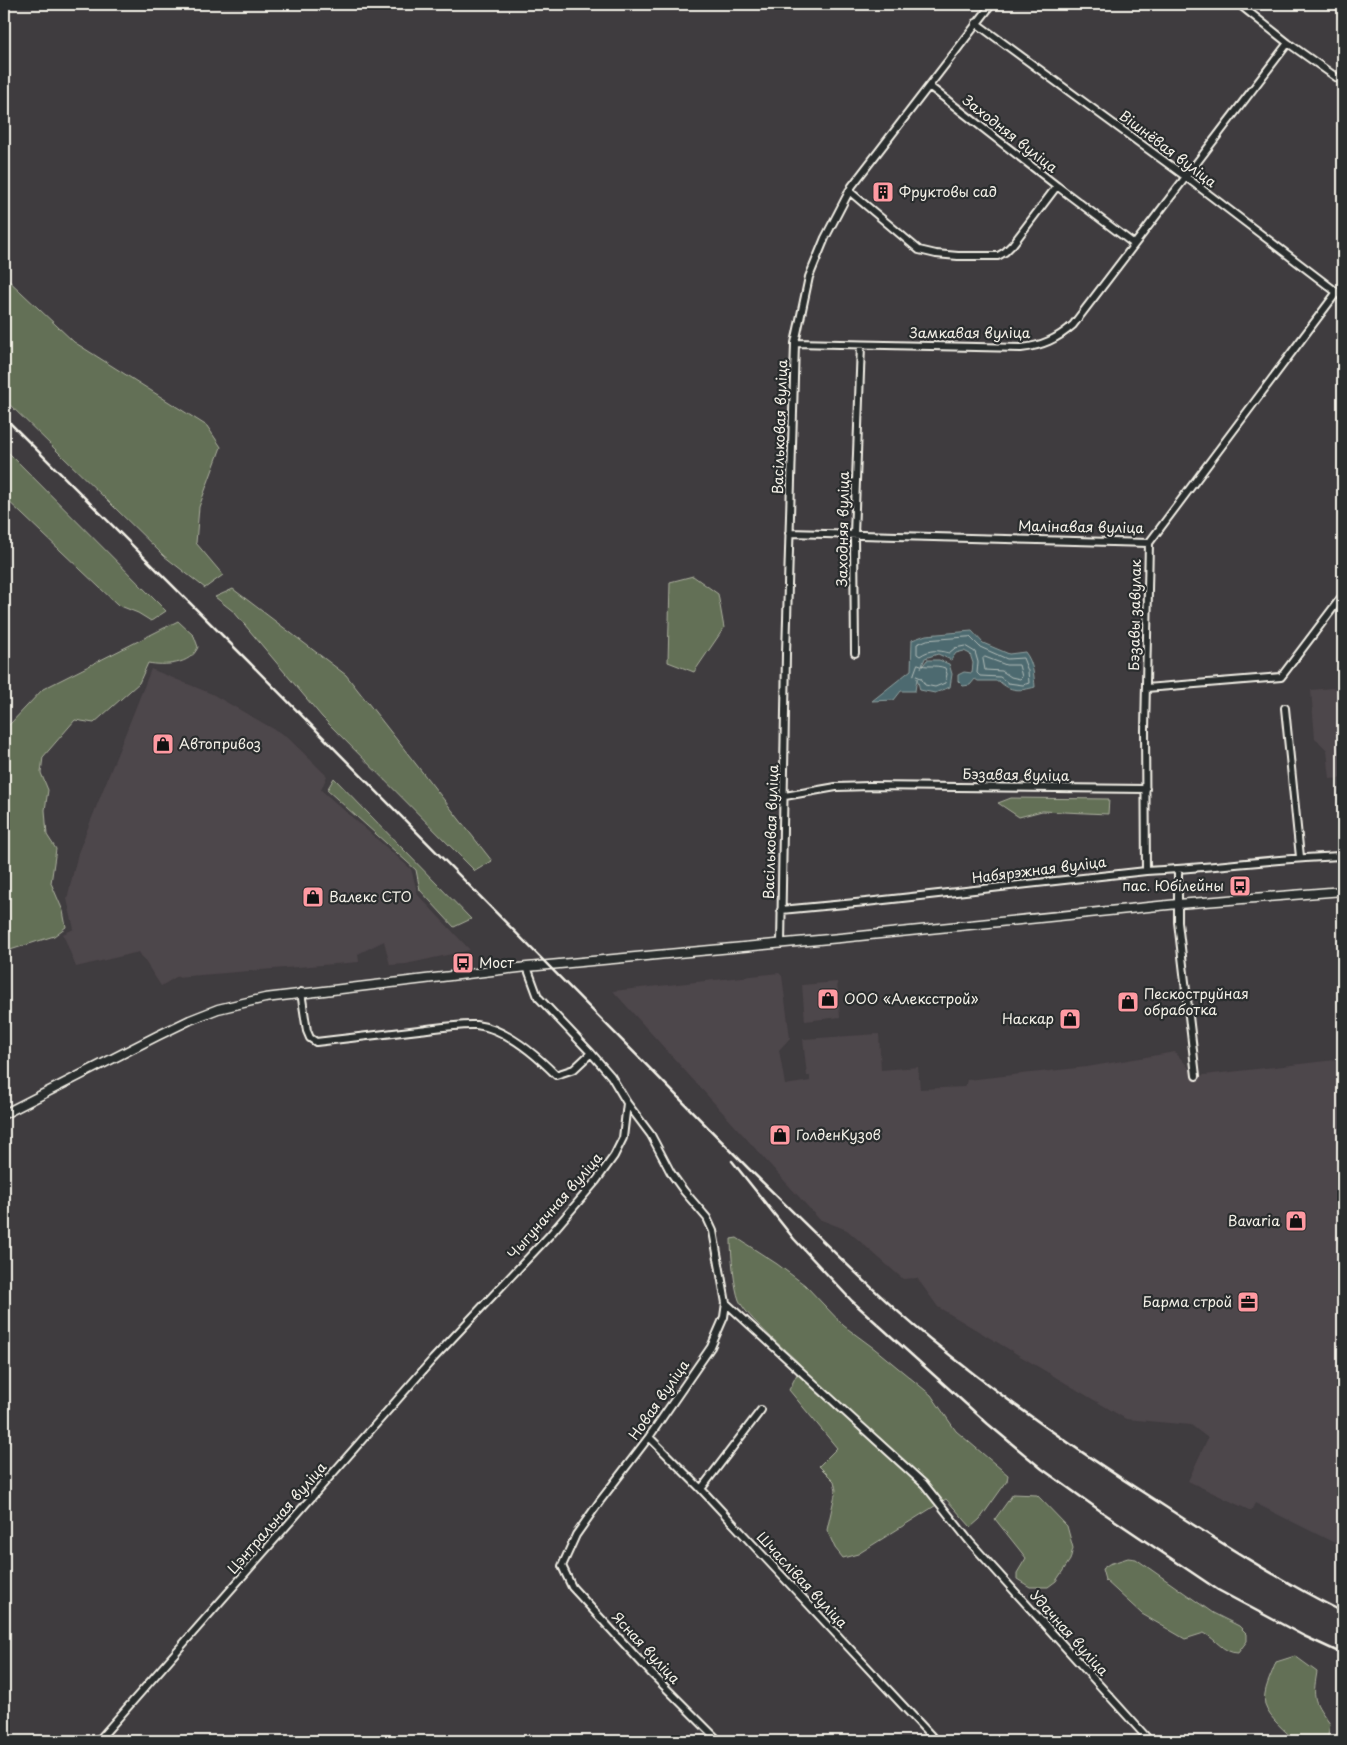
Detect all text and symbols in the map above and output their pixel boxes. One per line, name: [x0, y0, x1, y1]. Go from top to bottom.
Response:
street label: Заходняя вуліца: [958, 90, 1063, 178]
street label: Вішнёвая вуліца: [1115, 105, 1222, 192]
building icon: Фруктовы сад: [871, 180, 895, 204]
place label: Фруктовы сад: [899, 181, 997, 202]
street label: Замкавая вуліца: [909, 322, 1031, 343]
street label: Васільковая вуліца: [767, 359, 792, 495]
street label: Заходняя вуліца: [831, 471, 854, 587]
street label: Малінавая вуліца: [1018, 515, 1144, 538]
street label: Бэзавы завулак: [1123, 559, 1146, 671]
shop icon: Автопривоз: [151, 732, 175, 756]
place label: Автопривоз: [179, 733, 261, 754]
street label: Бэзавая вуліца: [962, 763, 1070, 786]
street label: Васільковая вуліца: [758, 764, 783, 900]
street label: Набярэжная вуліца: [970, 851, 1108, 888]
bus stop icon: пас. Юбілейны: [1228, 874, 1252, 898]
place label: пас. Юбілейны: [1122, 875, 1224, 896]
shop icon: Валекс СТО: [301, 885, 325, 909]
place label: Валекс СТО: [329, 886, 412, 907]
bus stop icon: Мост: [451, 951, 475, 975]
place label: Мост: [479, 952, 514, 973]
place label: Пескоструйная обработка: [1144, 983, 1249, 1020]
shop icon: ООО «Алексстрой»: [816, 987, 840, 1011]
place label: ООО «Алексстрой»: [844, 988, 978, 1009]
shop icon: Пескоструйная обработка: [1116, 990, 1140, 1014]
shop icon: Наскар: [1058, 1007, 1082, 1031]
place label: Наскар: [1002, 1008, 1054, 1029]
shop icon: ГолденКузов: [768, 1123, 792, 1147]
place label: ГолденКузов: [796, 1124, 881, 1145]
street label: Чыгуначная вуліца: [502, 1147, 607, 1264]
shop icon: Bavaria: [1284, 1209, 1308, 1233]
place label: Bavaria: [1228, 1210, 1280, 1231]
office icon: Барма строй: [1236, 1290, 1260, 1314]
place label: Барма строй: [1143, 1291, 1232, 1312]
street label: Новая вуліца: [623, 1355, 694, 1444]
street label: Цэнтральная вуліца: [222, 1457, 331, 1578]
street label: Шчаслівая вуліца: [752, 1527, 853, 1633]
street label: Удачная вуліца: [1025, 1585, 1114, 1680]
street label: Ясная вуліца: [607, 1607, 686, 1689]

